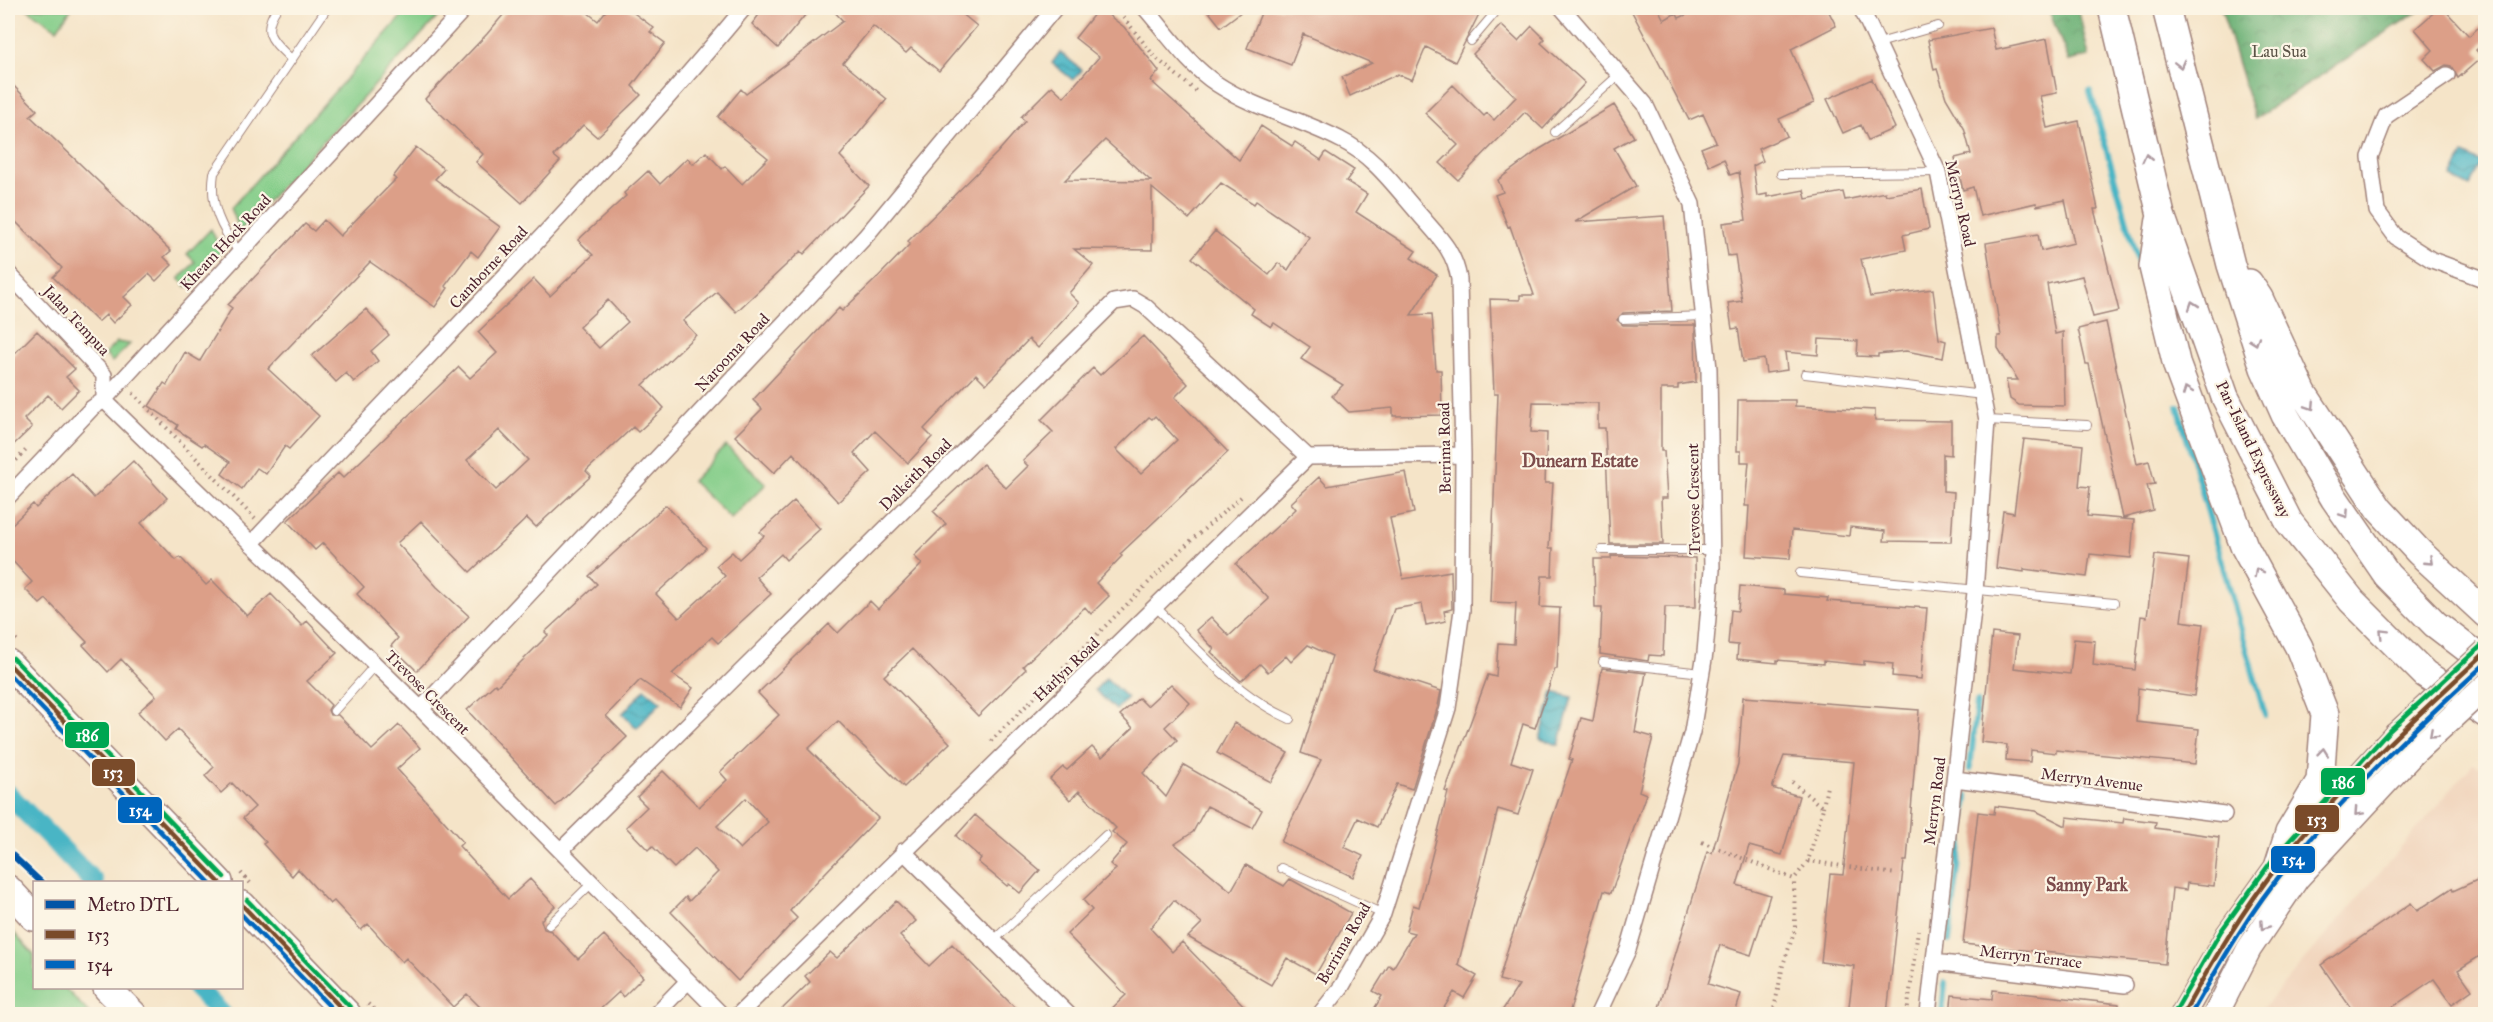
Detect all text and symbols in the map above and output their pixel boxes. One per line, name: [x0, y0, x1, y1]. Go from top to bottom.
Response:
park label: Lau Sua: [2251, 42, 2307, 61]
one-way arrow: [2173, 59, 2186, 69]
one-way arrow: [2142, 153, 2155, 163]
street label: Merryn Road: [1941, 158, 1980, 248]
street label: Kheam Hock Road: [176, 190, 275, 294]
street label: Camborne Road: [445, 222, 531, 313]
street label: Jalan Tempua: [37, 280, 114, 360]
one-way arrow: [2187, 300, 2200, 311]
street label: Narooma Road: [691, 309, 773, 395]
one-way arrow: [2247, 335, 2260, 346]
street label: Pan-Island Expressway: [2212, 378, 2295, 521]
one-way arrow: [2181, 386, 2194, 397]
one-way arrow: [2304, 400, 2316, 410]
street label: Berrima Road: [1434, 402, 1455, 494]
street label: Dalkeith Road: [875, 434, 955, 514]
street label: Trevose Crescent: [1683, 443, 1704, 555]
district label: Dunearn Estate: [1522, 450, 1639, 472]
one-way arrow: [2338, 507, 2349, 518]
one-way arrow: [2422, 554, 2432, 565]
one-way arrow: [2254, 568, 2265, 579]
one-way arrow: [2380, 630, 2391, 641]
street label: Harlyn Road: [1029, 633, 1103, 705]
street label: Trevose Crescent: [381, 646, 474, 739]
line badge: 186: [64, 721, 110, 749]
text: 186: [75, 726, 99, 745]
one-way arrow: [2429, 727, 2440, 738]
one-way arrow: [2316, 748, 2329, 757]
street label: Merryn Road: [1920, 756, 1949, 846]
line badge: 153: [91, 758, 136, 787]
text: 153: [103, 763, 123, 783]
street label: Merryn Avenue: [2040, 764, 2144, 795]
line badge: 186: [2320, 767, 2366, 796]
text: 186: [2331, 773, 2355, 792]
line badge: 154: [117, 796, 163, 824]
text: 154: [129, 801, 152, 821]
line badge: 153: [2294, 804, 2340, 833]
one-way arrow: [2354, 805, 2365, 816]
text: 153: [2307, 810, 2327, 830]
line badge: 154: [2270, 845, 2316, 874]
text: 154: [2282, 850, 2305, 870]
district label: Sanny Park: [2046, 874, 2129, 897]
legend: [33, 881, 243, 989]
text: Metro DTL: [87, 894, 180, 916]
street label: Berrima Road: [1312, 899, 1375, 988]
one-way arrow: [2260, 920, 2271, 931]
text: 153: [87, 924, 110, 946]
street label: Merryn Terrace: [1979, 941, 2084, 972]
text: 154: [87, 954, 113, 976]

